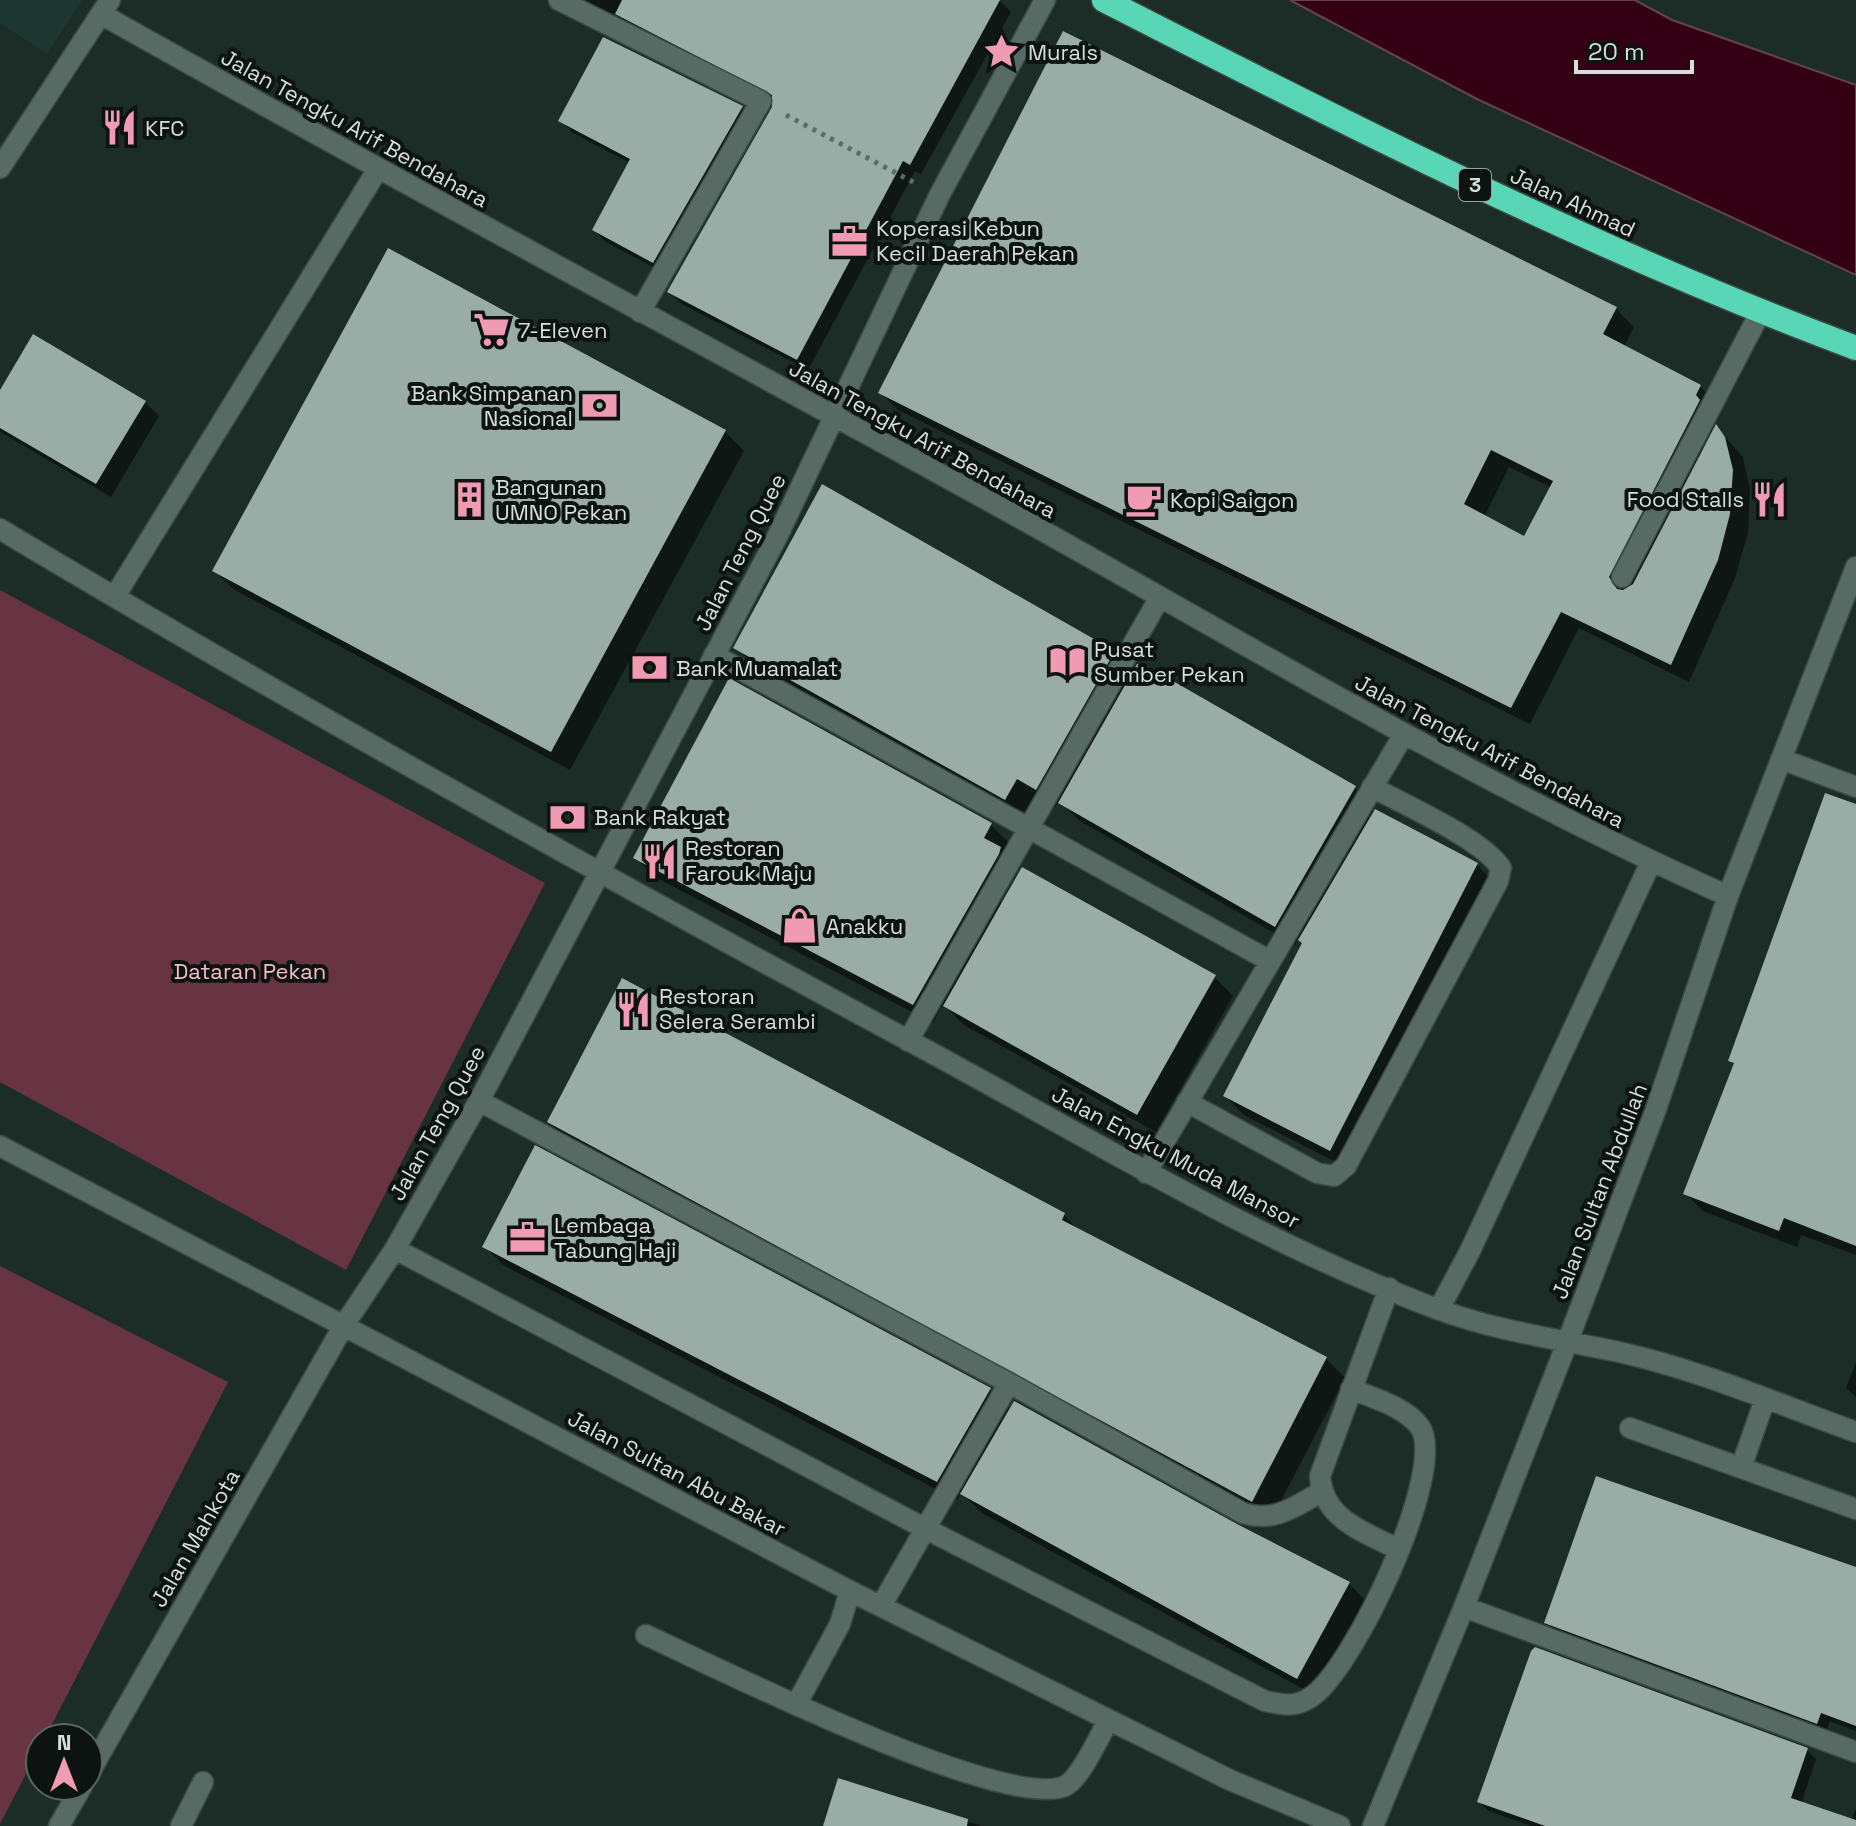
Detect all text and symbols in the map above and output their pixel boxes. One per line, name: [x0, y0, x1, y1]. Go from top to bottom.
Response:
scale bar: [1576, 24, 1692, 74]
place icon: Murals: [983, 33, 1021, 71]
text: 20 m: [1588, 36, 1645, 67]
place label: Murals: [1028, 38, 1098, 66]
street label: Jalan Tengku Arif Bendahara: [216, 43, 494, 213]
restaurant icon: KFC: [100, 109, 138, 147]
place label: KFC: [145, 114, 184, 142]
street label: Jalan Ahmad: [1506, 161, 1640, 243]
road number: 3: [1459, 169, 1491, 201]
place label: Koperasi Kebun Kecil Daerah Pekan: [876, 214, 1075, 267]
office icon: Koperasi Kebun Kecil Daerah Pekan: [831, 222, 869, 260]
supermarket icon: 7-Eleven: [473, 311, 511, 349]
place label: 7-Eleven: [518, 316, 607, 344]
street label: Jalan Tengku Arif Bendahara: [784, 354, 1062, 524]
place label: Bank Simpanan Nasional: [411, 379, 573, 432]
bank icon: Bank Simpanan Nasional: [580, 387, 618, 425]
street label: Jalan Teng Quee: [688, 469, 792, 635]
place label: Bangunan UMNO Pekan: [495, 473, 627, 526]
restaurant icon: Food Stalls: [1751, 480, 1789, 518]
building icon: Bangunan UMNO Pekan: [450, 481, 488, 519]
cafe icon: Kopi Saigon: [1125, 481, 1163, 519]
place label: Food Stalls: [1627, 485, 1744, 513]
place label: Kopi Saigon: [1170, 486, 1295, 514]
place label: Pusat Sumber Pekan: [1094, 635, 1245, 688]
library icon: Pusat Sumber Pekan: [1049, 643, 1087, 681]
bank icon: Bank Muamalat: [631, 649, 669, 687]
place label: Bank Muamalat: [676, 654, 838, 682]
street label: Jalan Tengku Arif Bendahara: [1350, 668, 1630, 834]
bank icon: Bank Rakyat: [549, 798, 587, 836]
place label: Bank Rakyat: [594, 803, 726, 831]
place label: Restoran Farouk Maju: [685, 834, 812, 887]
restaurant icon: Restoran Farouk Maju: [640, 842, 678, 880]
shop icon: Anakku: [781, 907, 819, 945]
place label: Anakku: [826, 912, 903, 940]
park label: Dataran Pekan: [174, 957, 326, 985]
place label: Restoran Selera Serambi: [659, 982, 816, 1035]
restaurant icon: Restoran Selera Serambi: [614, 990, 652, 1028]
street label: Jalan Teng Quee: [383, 1041, 491, 1205]
street label: Jalan Sultan Abdullah: [1545, 1079, 1653, 1303]
street label: Jalan Engku Muda Mansor: [1047, 1080, 1305, 1234]
place label: Lembaga Tabung Haji: [554, 1211, 676, 1264]
office icon: Lembaga Tabung Haji: [509, 1219, 547, 1257]
street label: Jalan Sultan Abu Bakar: [563, 1404, 791, 1542]
street label: Jalan Mahkota: [144, 1464, 246, 1612]
north arrow: [24, 1722, 104, 1802]
text: N: [57, 1728, 71, 1756]

